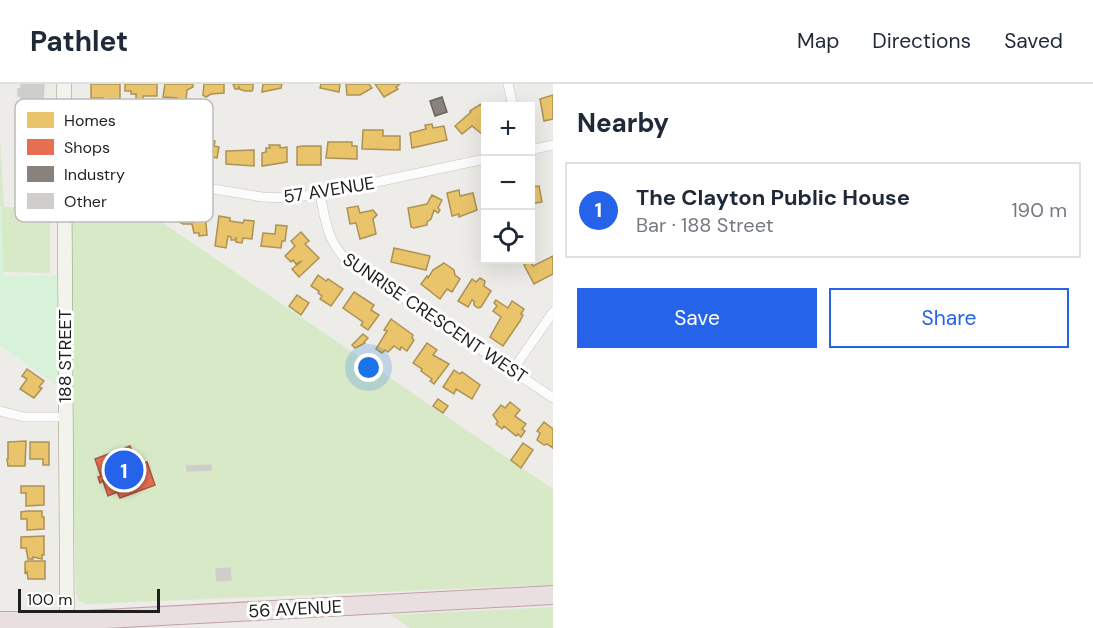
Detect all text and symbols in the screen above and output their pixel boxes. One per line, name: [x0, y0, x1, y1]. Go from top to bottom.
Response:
text: Pathlet: [30, 23, 128, 60]
text: Map: [797, 27, 839, 55]
text: Directions: [872, 27, 971, 55]
text: Saved: [1004, 27, 1063, 55]
legend: [15, 99, 213, 222]
map controls: [481, 102, 535, 264]
button: +: [481, 102, 535, 156]
text: Nearby: [577, 106, 669, 140]
text: Homes: [64, 110, 116, 131]
text: Shops: [64, 137, 110, 158]
button: −: [481, 156, 535, 210]
text: Industry: [64, 164, 125, 185]
street label: 57 AVENUE: [282, 171, 376, 209]
text: The Clayton Public House: [636, 183, 910, 212]
text: Other: [64, 191, 107, 212]
text: 1: [595, 197, 602, 223]
text: 190 m: [1011, 197, 1067, 223]
button: locate: [481, 210, 535, 264]
text: Bar · 188 Street: [636, 212, 774, 238]
street label: SUNRISE CRESCENT WEST: [338, 247, 532, 389]
button: Save: [577, 288, 817, 348]
button: Share: [829, 288, 1069, 348]
street label: 188 STREET: [53, 309, 77, 403]
your location: [354, 353, 383, 382]
pin: 1: [104, 448, 144, 492]
scale bar: [18, 586, 160, 614]
text: 100 m: [27, 589, 72, 610]
street label: 56 AVENUE: [247, 595, 343, 623]

